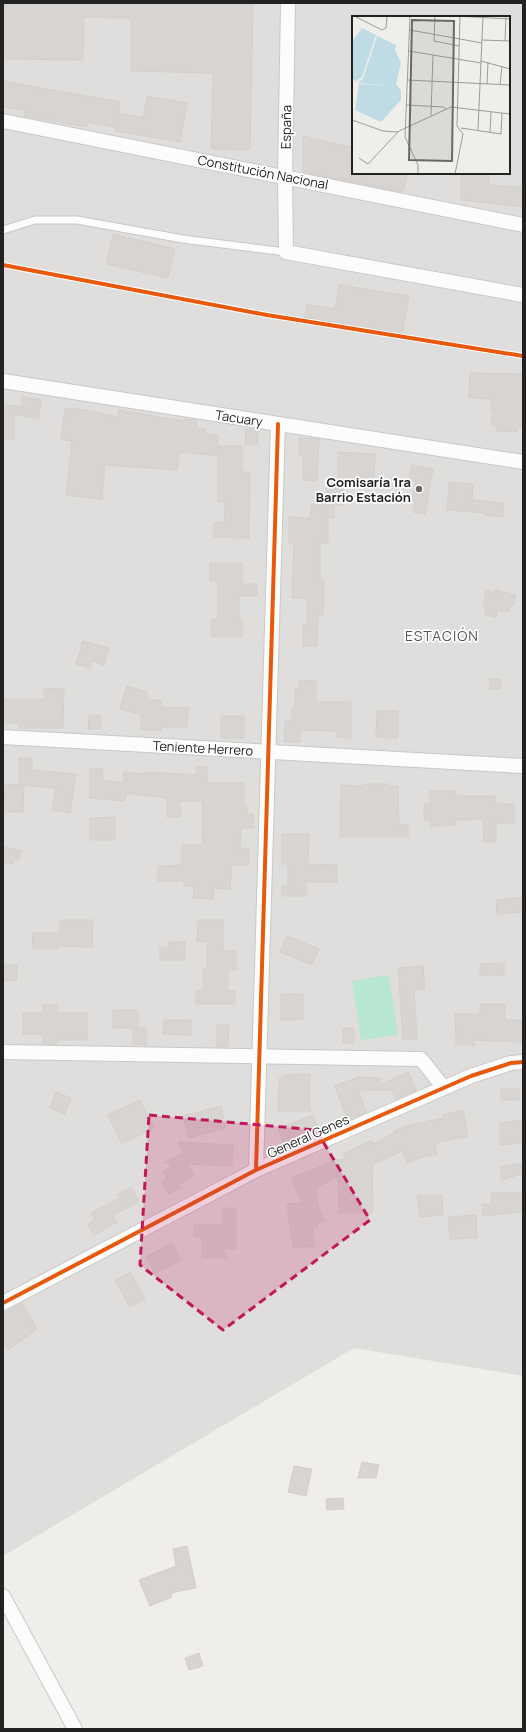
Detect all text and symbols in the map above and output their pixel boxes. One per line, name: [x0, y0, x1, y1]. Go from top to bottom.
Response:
inset map: [352, 16, 510, 174]
street label: España: [277, 105, 295, 149]
street label: Constitución Nacional: [196, 151, 330, 193]
street label: Tacuary: [214, 405, 264, 431]
place label: Comisaría 1ra Barrio Estación: [316, 473, 411, 506]
marker: Comisaría 1ra Barrio Estación: [414, 484, 424, 494]
district label: ESTACIÓN: [405, 626, 479, 645]
street label: Teniente Herrero: [152, 736, 254, 760]
street label: General Genes: [264, 1110, 352, 1162]

